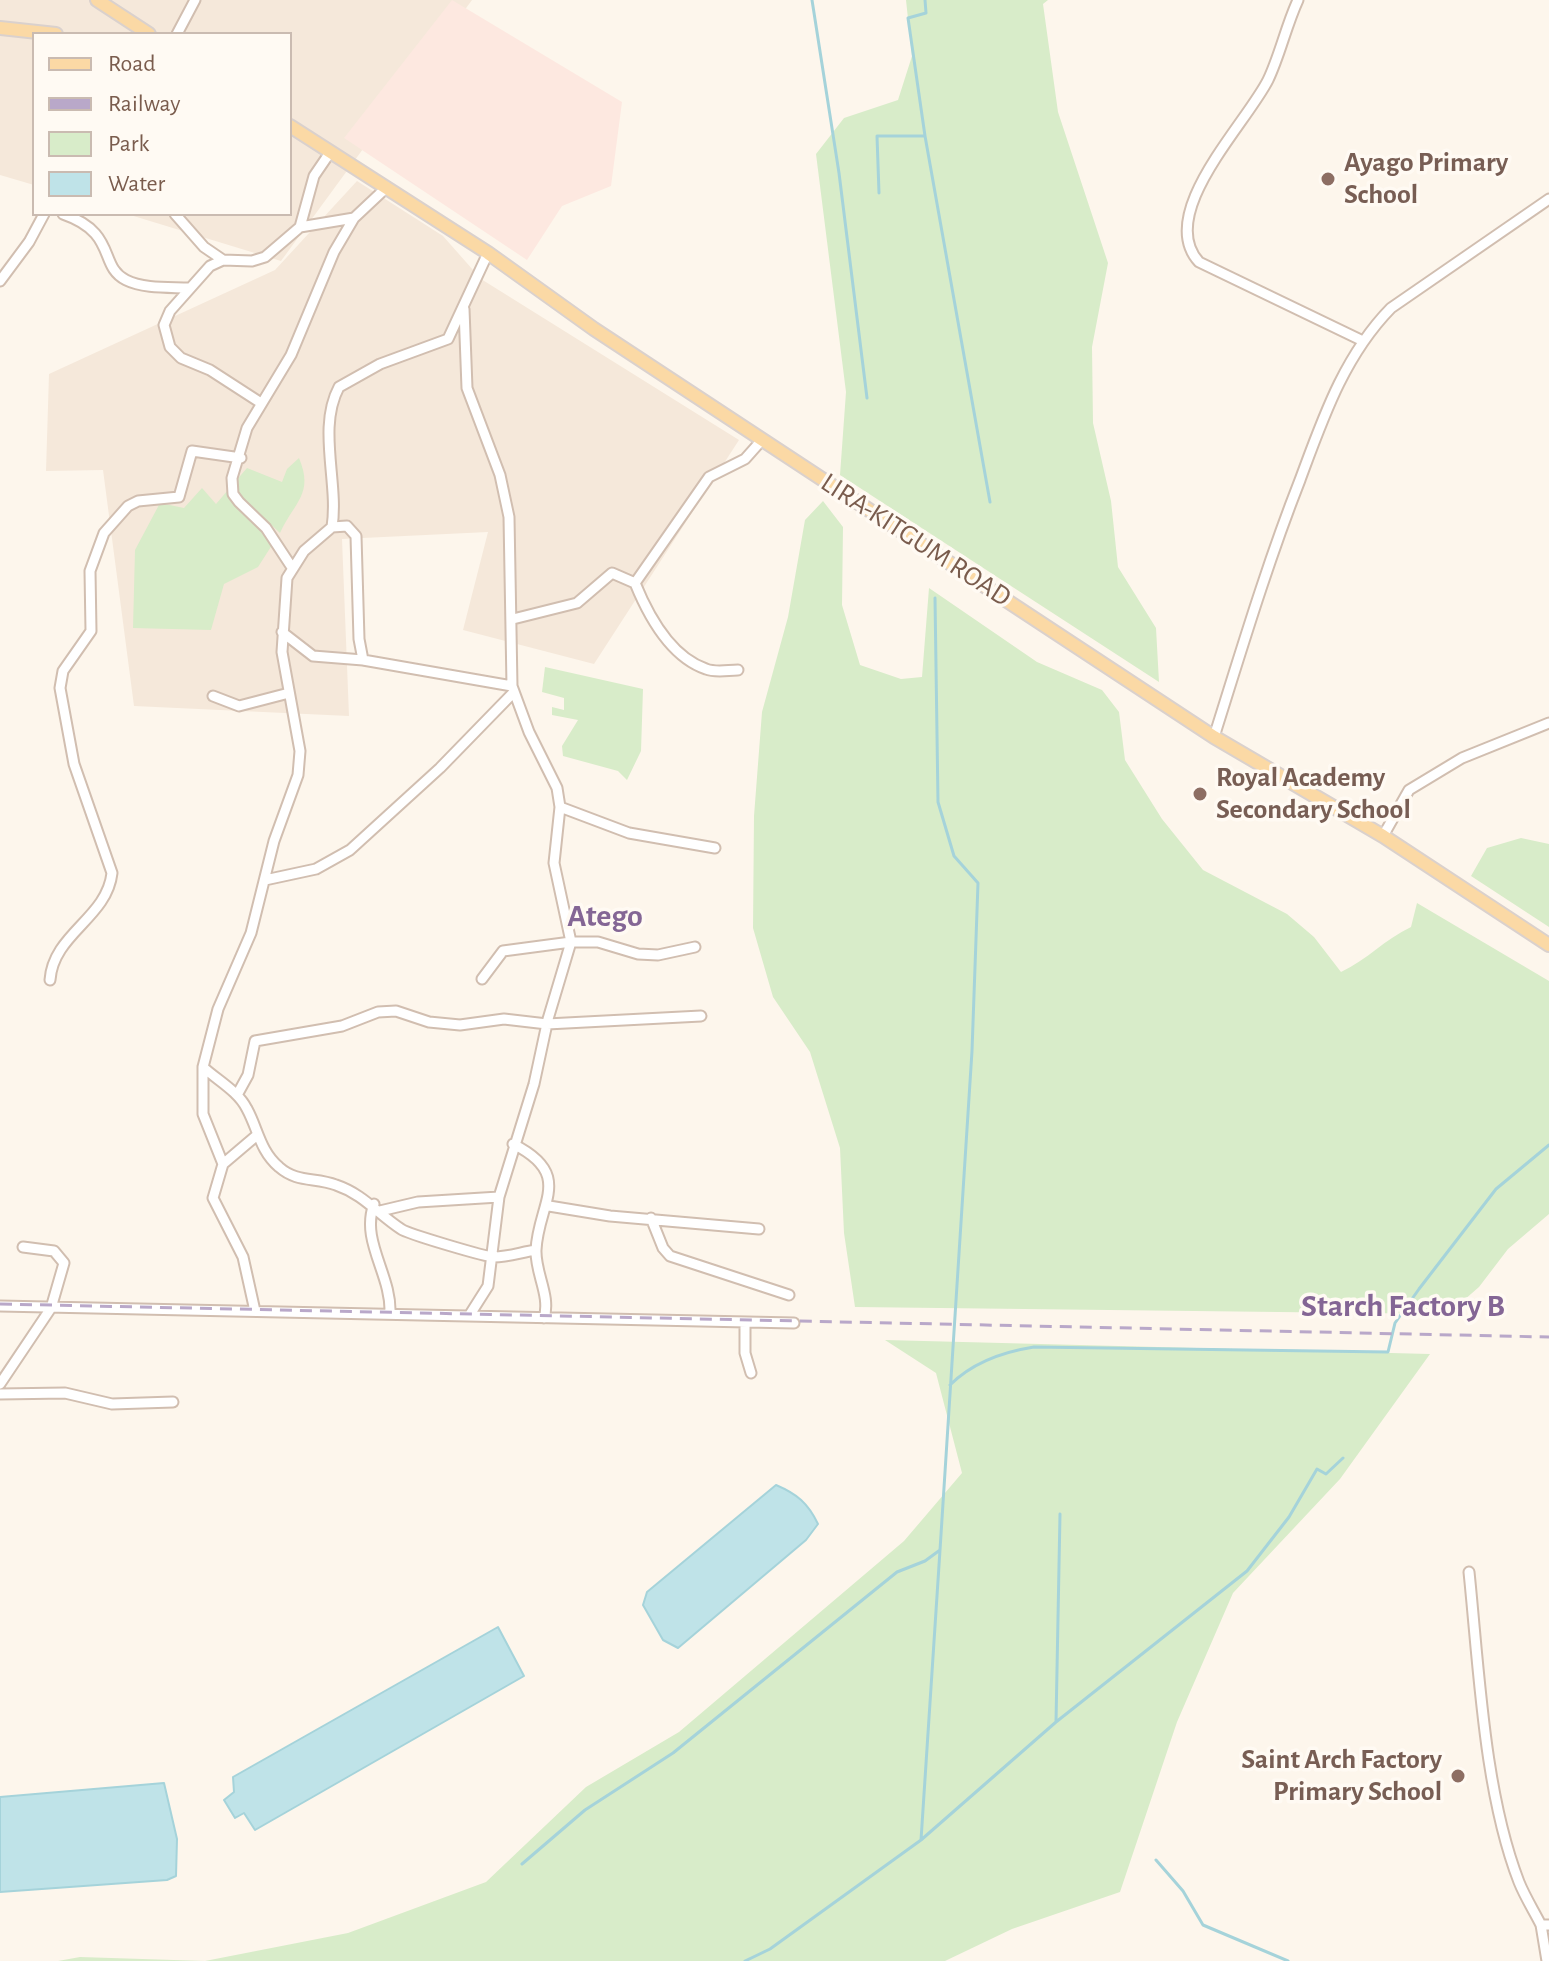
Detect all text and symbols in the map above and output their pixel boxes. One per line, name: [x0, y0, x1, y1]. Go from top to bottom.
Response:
legend: [32, 32, 292, 216]
text: Road: [108, 52, 156, 76]
text: Railway: [108, 92, 180, 116]
text: Park: [108, 132, 149, 156]
place label: Ayago Primary School: [1344, 146, 1508, 212]
marker: Ayago Primary School: [1319, 170, 1337, 188]
text: Water: [108, 172, 165, 196]
street label: LIRA-KITGUM ROAD: [815, 466, 1017, 614]
place label: Royal Academy Secondary School: [1216, 761, 1411, 827]
marker: Royal Academy Secondary School: [1191, 785, 1209, 803]
district label: Atego: [567, 897, 643, 935]
district label: Starch Factory B: [1301, 1287, 1505, 1325]
place label: Saint Arch Factory Primary School: [1241, 1743, 1442, 1809]
marker: Saint Arch Factory Primary School: [1449, 1767, 1467, 1785]

